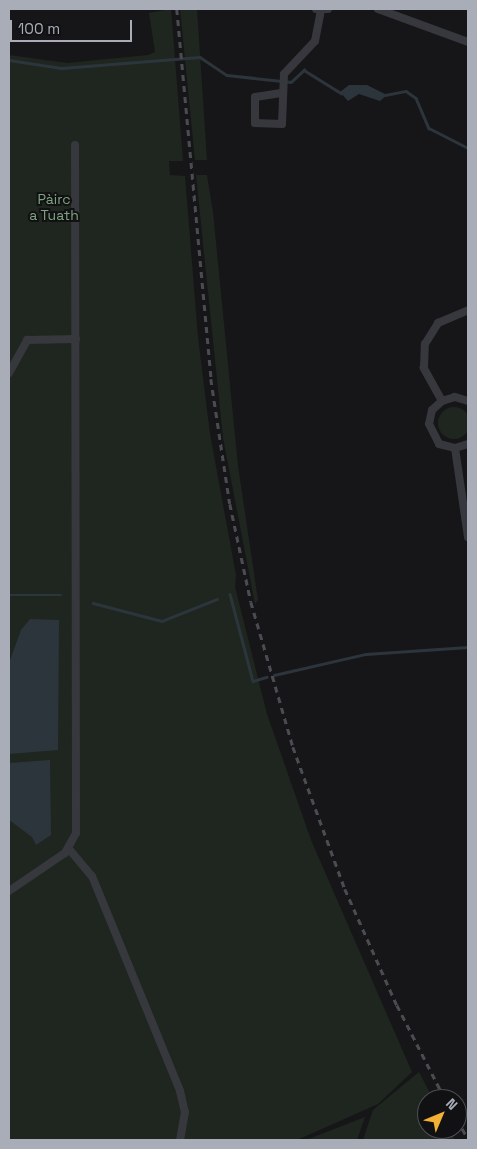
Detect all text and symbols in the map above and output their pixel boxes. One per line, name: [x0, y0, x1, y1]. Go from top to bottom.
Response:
scale bar: [12, 10, 135, 42]
text: 100 m: [18, 19, 60, 38]
park label: Pàirc a Tuath: [29, 191, 79, 223]
north arrow: [417, 1089, 467, 1139]
text: N: [442, 1094, 462, 1114]

